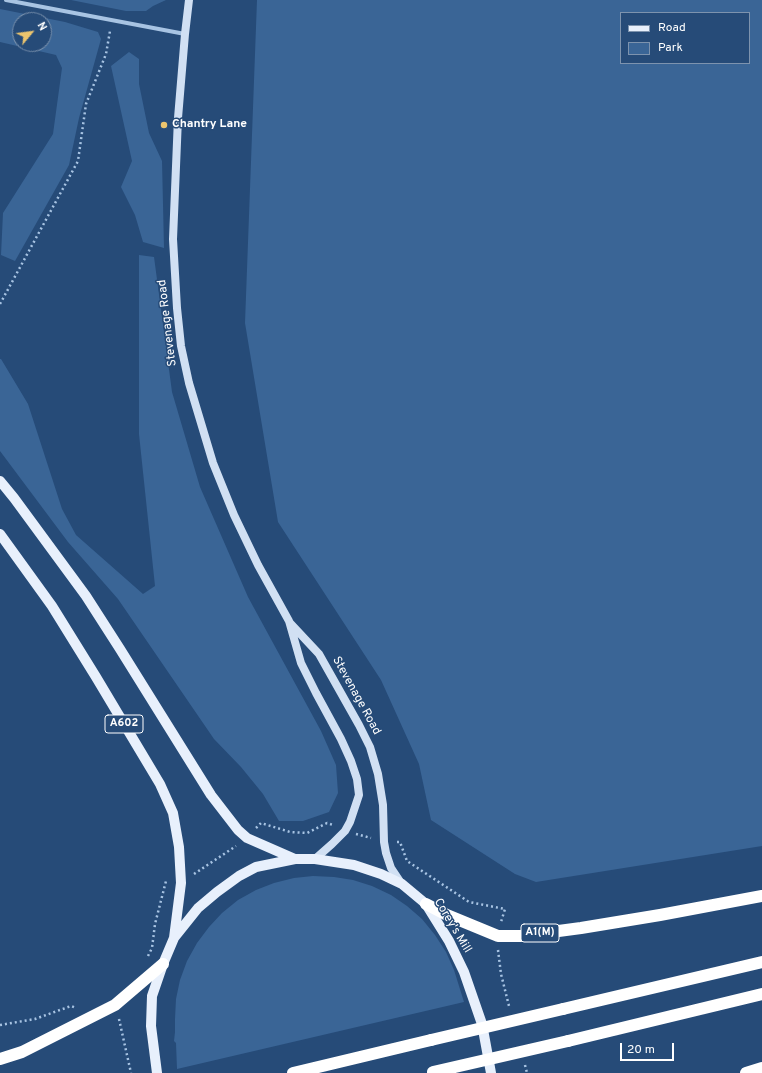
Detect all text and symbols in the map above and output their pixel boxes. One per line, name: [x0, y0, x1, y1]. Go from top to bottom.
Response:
north arrow: [12, 12, 52, 52]
legend: [620, 12, 750, 64]
text: N: [34, 20, 50, 34]
text: Road: [658, 20, 686, 36]
text: Park: [658, 40, 683, 56]
place label: Chantry Lane: [172, 118, 247, 132]
marker: Chantry Lane: [159, 120, 169, 130]
street label: Stevenage Road: [156, 279, 180, 367]
street label: Stevenage Road: [329, 654, 383, 738]
road number: A602: [105, 715, 143, 733]
street label: Corey's Mill: [430, 896, 474, 956]
road number: A1(M): [521, 924, 559, 942]
scale bar: [622, 1035, 676, 1061]
text: 20 m: [627, 1042, 655, 1058]

